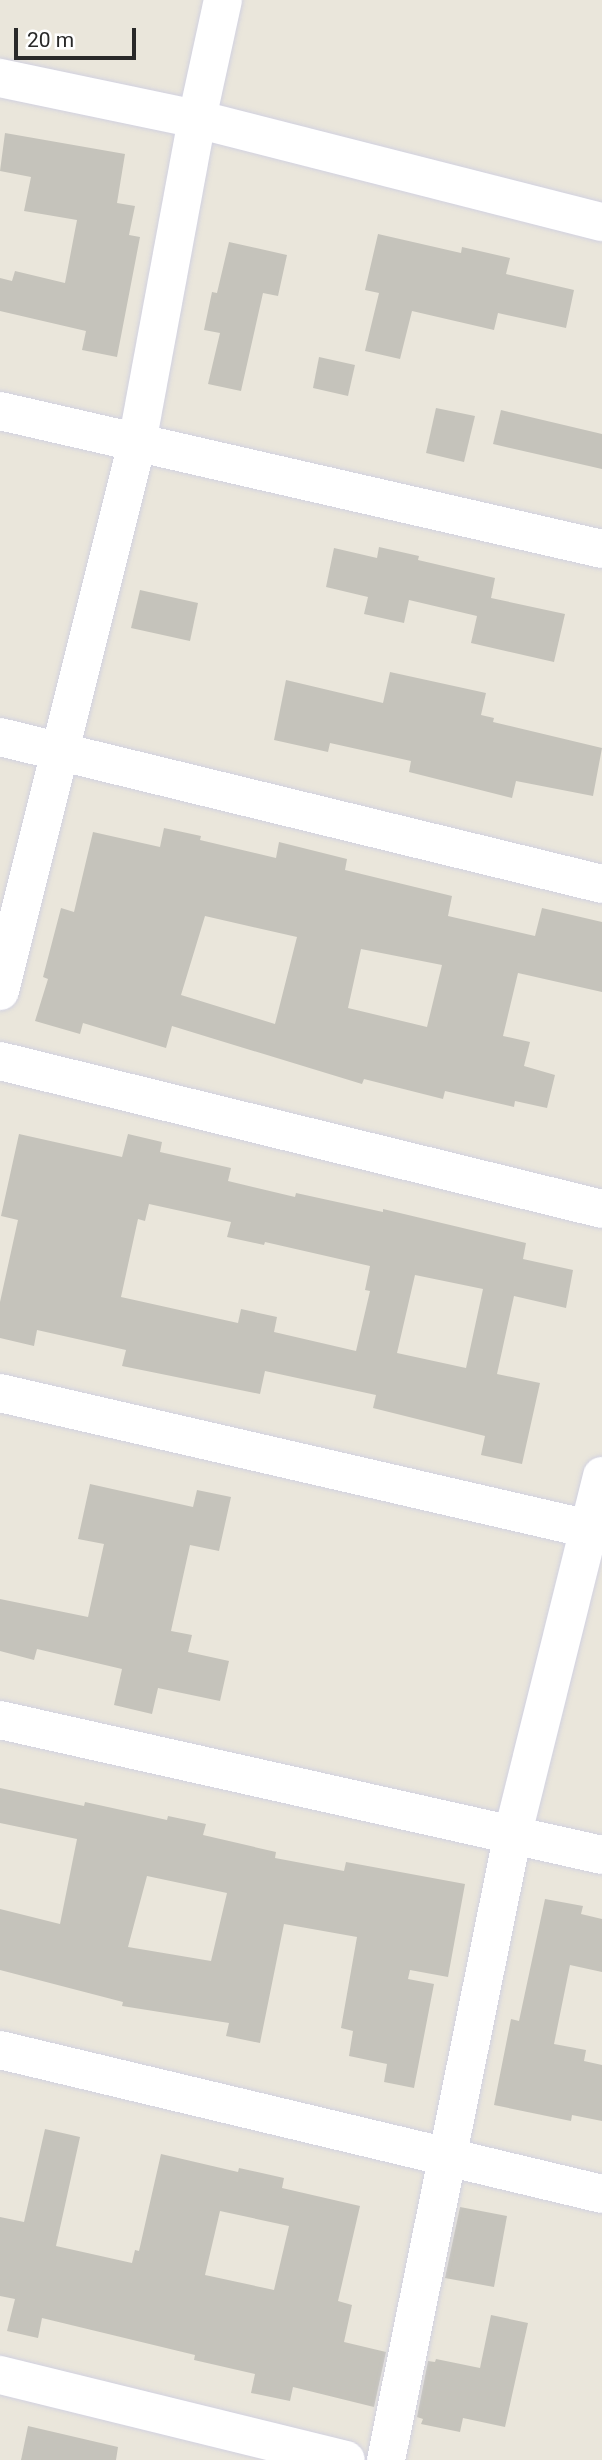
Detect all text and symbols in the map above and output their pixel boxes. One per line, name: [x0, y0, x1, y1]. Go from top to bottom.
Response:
scale bar: [18, 14, 140, 58]
text: 20 m: [27, 28, 74, 52]

